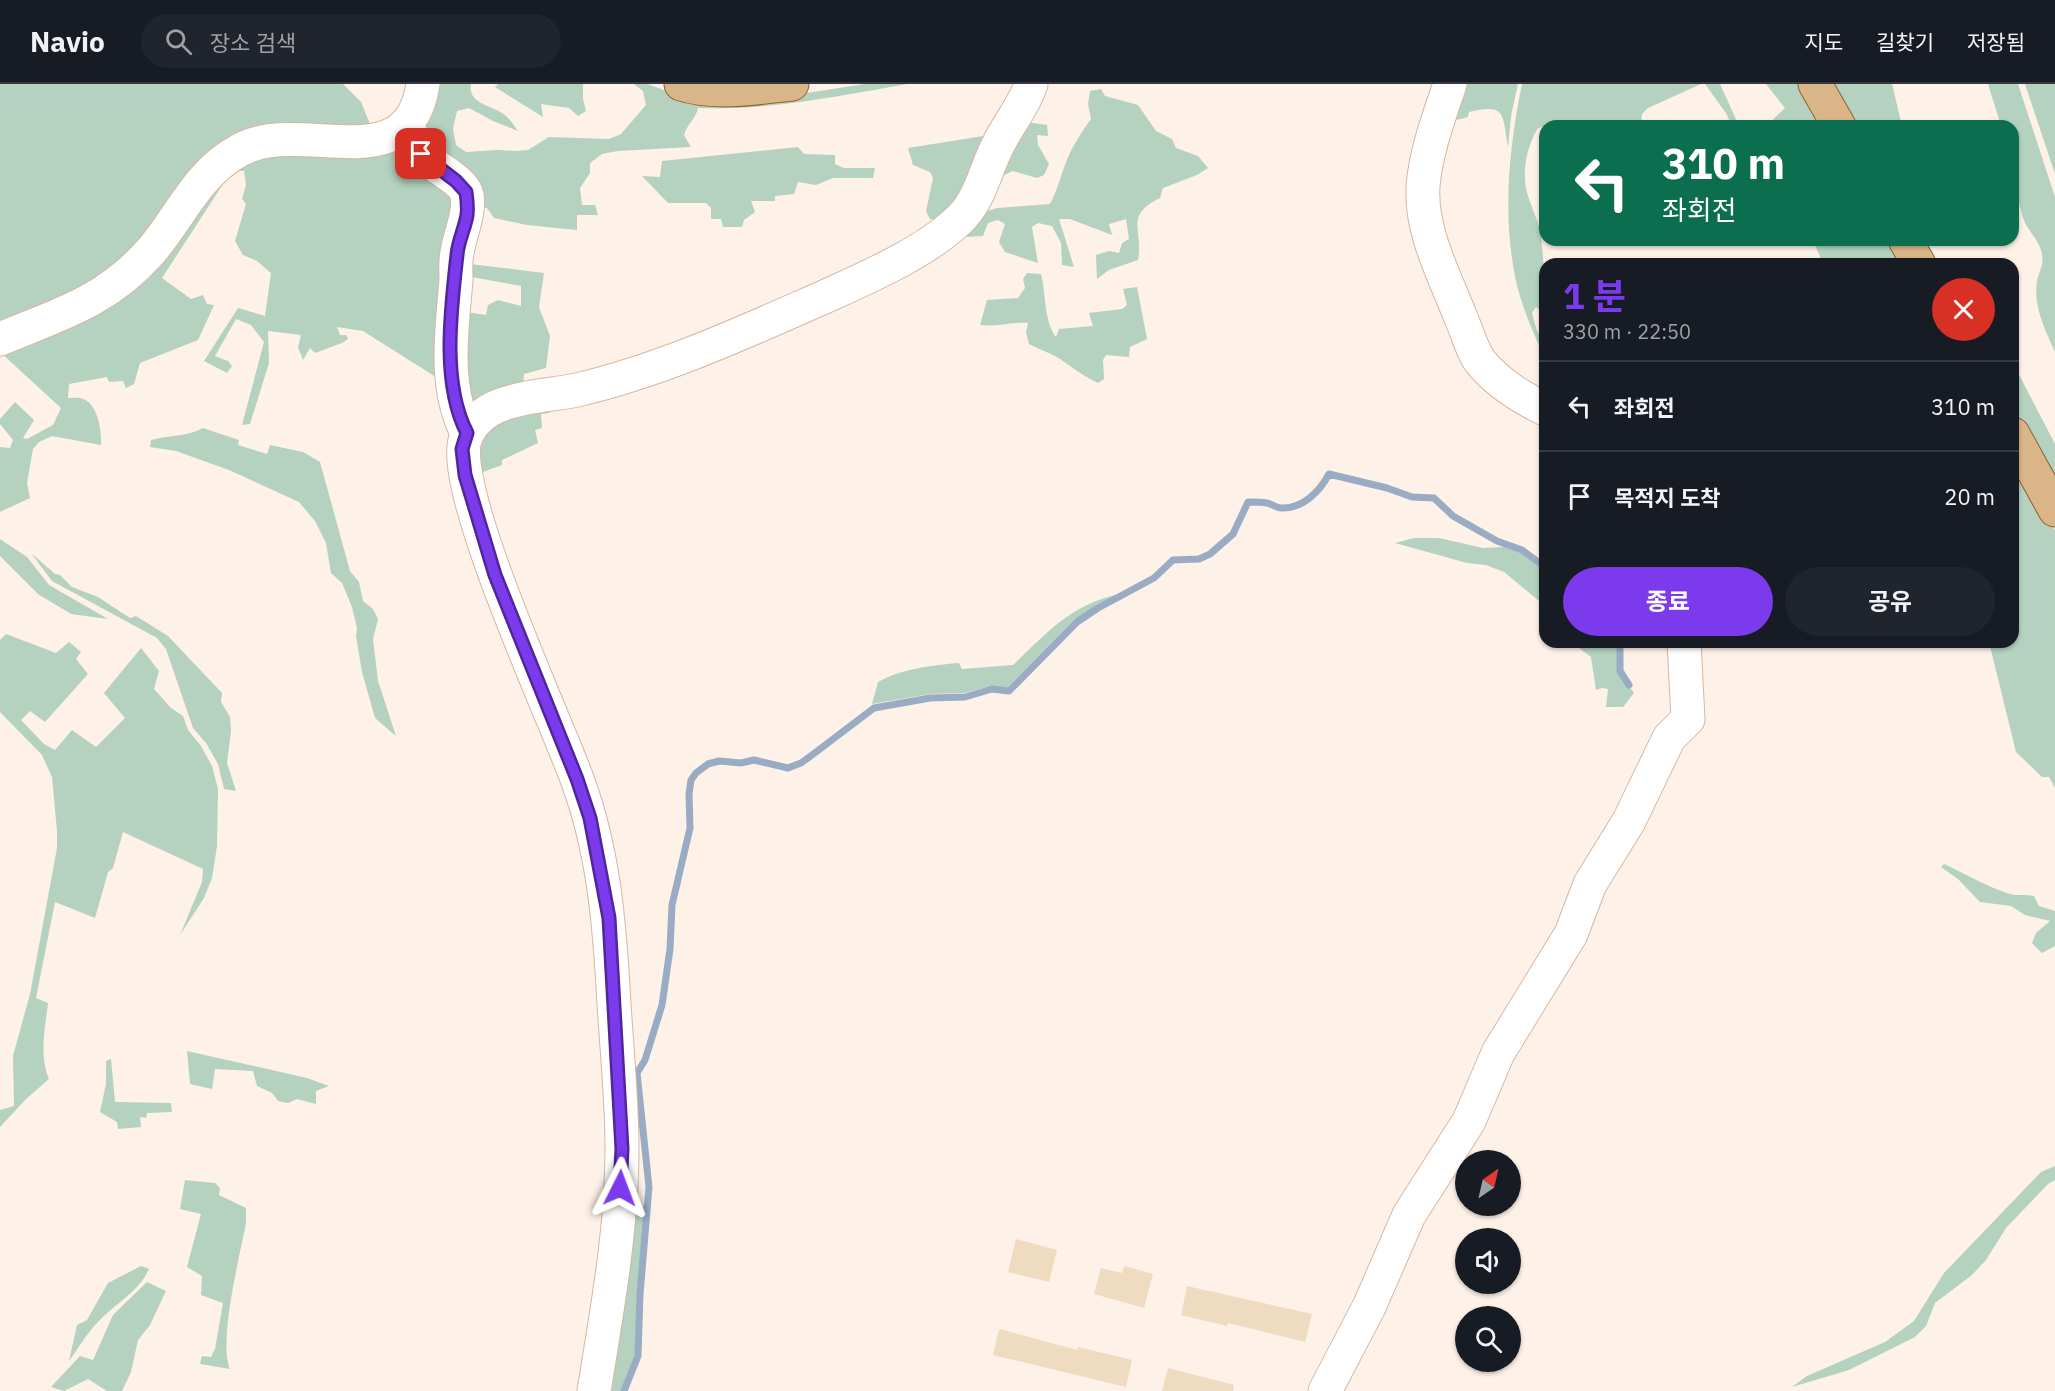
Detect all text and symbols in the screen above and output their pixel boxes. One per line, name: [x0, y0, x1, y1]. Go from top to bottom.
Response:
search box: [141, 14, 561, 68]
text: Navio: [30, 23, 105, 60]
icon: search: [162, 25, 195, 58]
text: 장소 검색: [210, 28, 296, 57]
text: 지도: [1804, 28, 1843, 56]
text: 길찾기: [1876, 28, 1934, 56]
text: 저장됨: [1967, 28, 2025, 56]
pin: [395, 128, 446, 179]
text: 310 m: [1662, 136, 1785, 191]
icon: arrive: [404, 137, 437, 170]
icon: left: [1563, 144, 1641, 222]
text: 좌회전: [1662, 192, 1737, 227]
text: 1 분: [1563, 272, 1626, 319]
button: close: [1932, 278, 1995, 341]
text: 330 m · 22:50: [1563, 318, 1691, 345]
icon: left: [1563, 390, 1596, 423]
text: 310 m: [1931, 392, 1995, 421]
text: 좌회전: [1614, 393, 1675, 422]
icon: arrive: [1563, 480, 1596, 513]
text: 20 m: [1944, 482, 1995, 511]
text: 목적지 도착: [1614, 483, 1720, 512]
button: 종료: [1563, 567, 1773, 636]
button: 공유: [1785, 567, 1995, 636]
north arrow: [1455, 1150, 1521, 1216]
map controls: [1455, 1150, 1521, 1372]
position arrow: [588, 1156, 652, 1220]
button: sound: [1455, 1228, 1521, 1294]
button: search: [1455, 1306, 1521, 1372]

